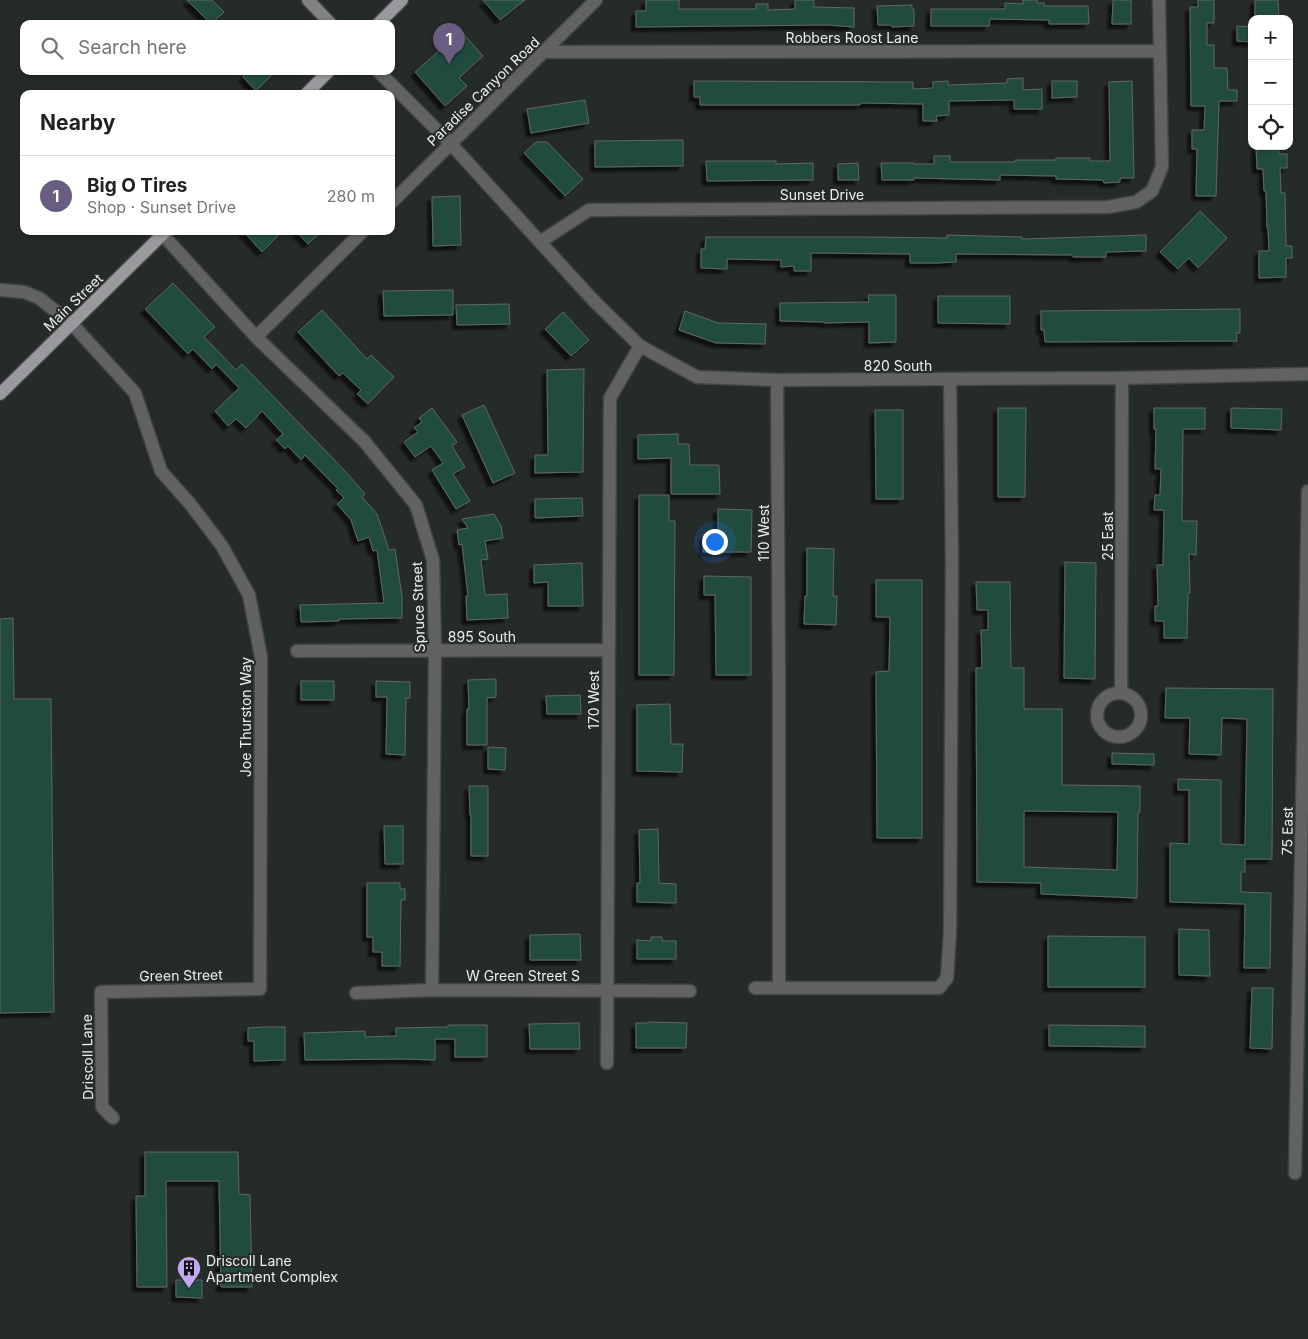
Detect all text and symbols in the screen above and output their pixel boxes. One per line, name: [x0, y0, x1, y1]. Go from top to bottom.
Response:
map controls: [1248, 15, 1293, 150]
button: +: [1248, 15, 1293, 60]
search box: [20, 20, 395, 75]
pin: 1: [433, 23, 465, 64]
street label: Robbers Roost Lane: [786, 29, 918, 46]
street label: Paradise Canyon Road: [423, 33, 543, 149]
icon: search: [38, 34, 66, 62]
text: Search here: [78, 36, 187, 59]
button: −: [1248, 60, 1293, 105]
button: locate: [1248, 105, 1293, 150]
text: Nearby: [40, 110, 115, 135]
text: Big O Tires: [87, 174, 187, 197]
text: 1: [53, 186, 59, 206]
text: 280 m: [327, 186, 375, 206]
street label: Sunset Drive: [780, 186, 864, 203]
text: Shop · Sunset Drive: [87, 197, 236, 217]
street label: Main Street: [40, 269, 106, 334]
street label: 820 South: [864, 357, 932, 374]
street label: 110 West: [755, 504, 772, 562]
street label: 25 East: [1099, 511, 1116, 561]
your location: [702, 529, 728, 555]
street label: Spruce Street: [408, 561, 428, 653]
street label: 895 South: [448, 628, 516, 645]
street label: Joe Thurston Way: [237, 657, 254, 777]
street label: 170 West: [585, 670, 602, 730]
street label: 75 East: [1278, 806, 1296, 855]
street label: Green Street: [139, 966, 223, 984]
street label: W Green Street S: [466, 967, 580, 984]
street label: Driscoll Lane: [78, 1014, 96, 1100]
place label: Driscoll Lane Apartment Complex: [206, 1252, 338, 1285]
building icon: Driscoll Lane Apartment Complex: [176, 1255, 202, 1289]

